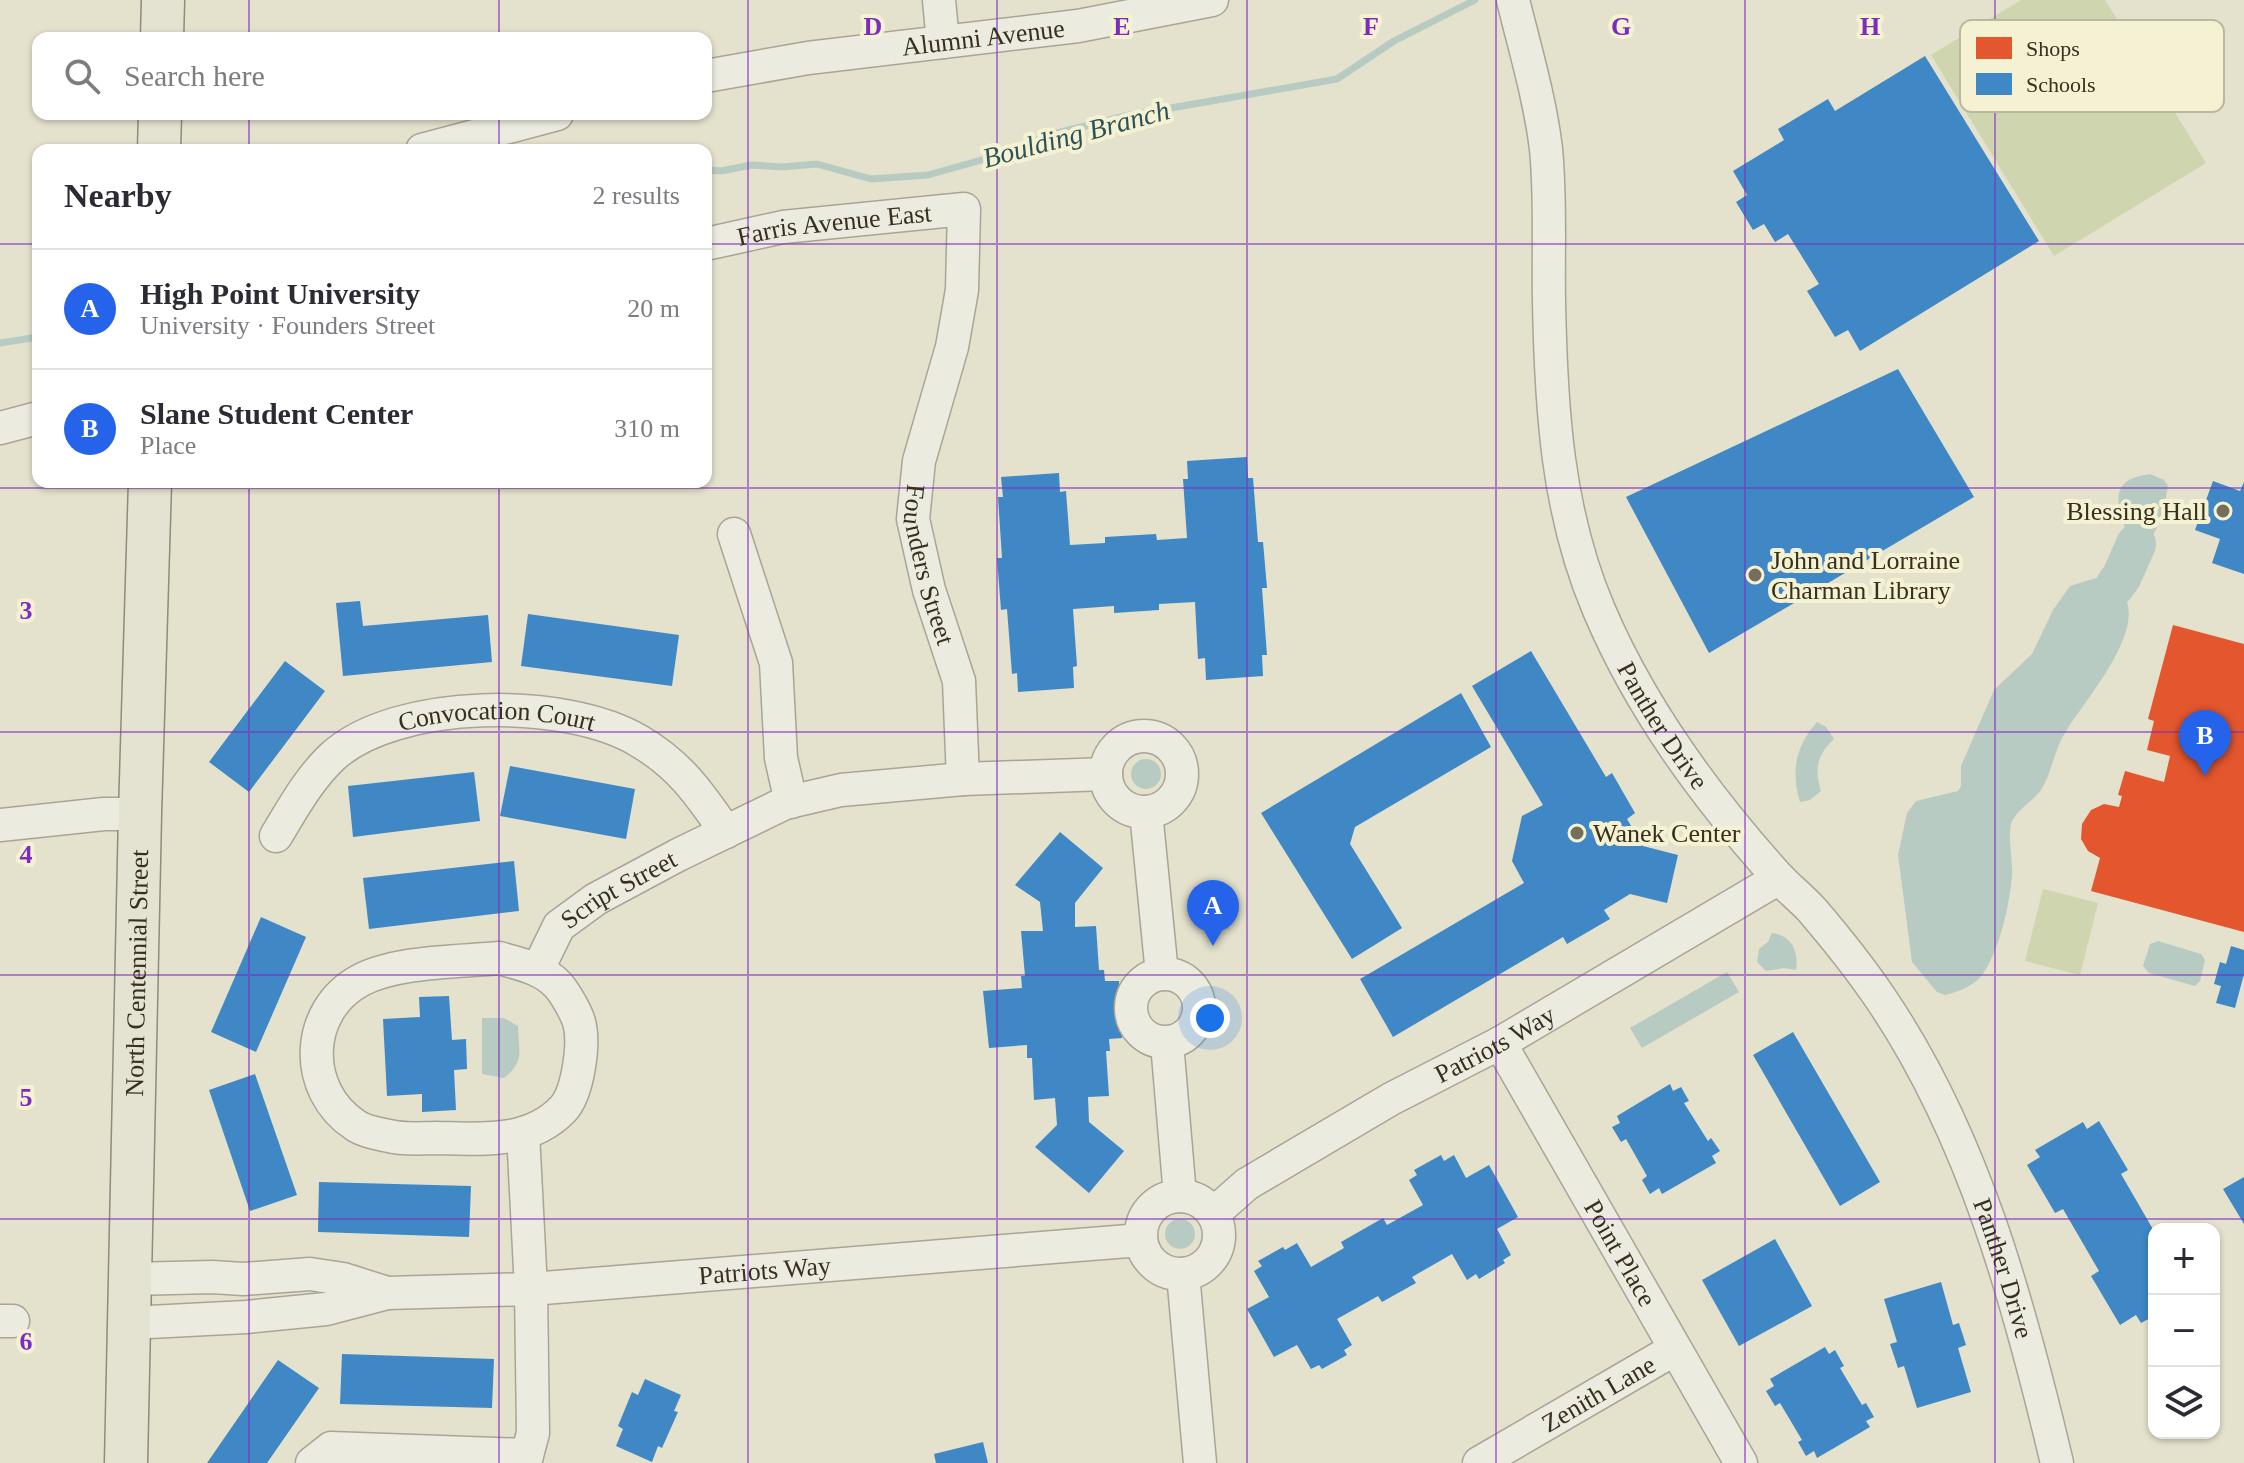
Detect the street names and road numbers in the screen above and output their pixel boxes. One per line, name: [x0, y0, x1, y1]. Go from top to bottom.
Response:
street label: Alumni Avenue: [900, 13, 1066, 61]
street label: Farris Avenue East: [734, 198, 934, 251]
street label: Founders Street: [898, 483, 961, 649]
street label: Panther Drive: [1612, 657, 1714, 795]
street label: Convocation Court: [395, 696, 600, 737]
street label: Script Street: [555, 844, 682, 934]
street label: North Centennial Street: [119, 849, 154, 1097]
street label: Patriots Way: [1430, 999, 1560, 1089]
street label: Panther Drive: [1968, 1194, 2039, 1342]
street label: Point Place: [1579, 1195, 1662, 1311]
street label: Patriots Way: [697, 1250, 832, 1290]
street label: Zenith Lane: [1536, 1349, 1660, 1438]

